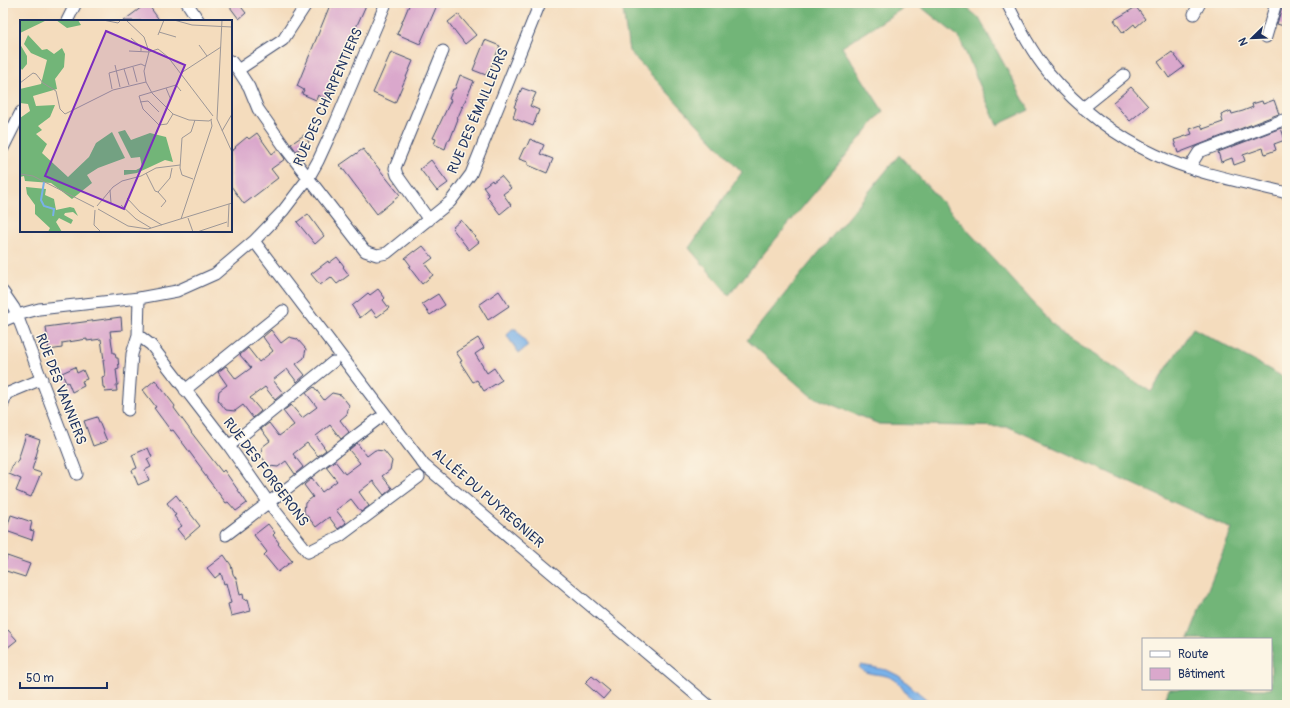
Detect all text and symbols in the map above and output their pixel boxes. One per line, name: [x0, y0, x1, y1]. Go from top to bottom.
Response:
north arrow: [1232, 18, 1272, 58]
inset map: [20, 20, 232, 232]
street label: RUE DES CHARPENTIERS: [290, 25, 366, 169]
text: N: [1236, 35, 1251, 48]
street label: RUE DES ÉMAILLEURS: [443, 45, 512, 176]
street label: RUE DES VANNIERS: [32, 331, 90, 447]
street label: RUE DES FORGERONS: [220, 414, 312, 530]
street label: ALLÉE DU PUYREGNIER: [429, 444, 548, 551]
legend: [1142, 638, 1272, 690]
text: Route: [1178, 647, 1208, 662]
scale bar: [20, 664, 107, 690]
text: Bâtiment: [1178, 667, 1225, 682]
text: 50 m: [26, 671, 54, 686]

